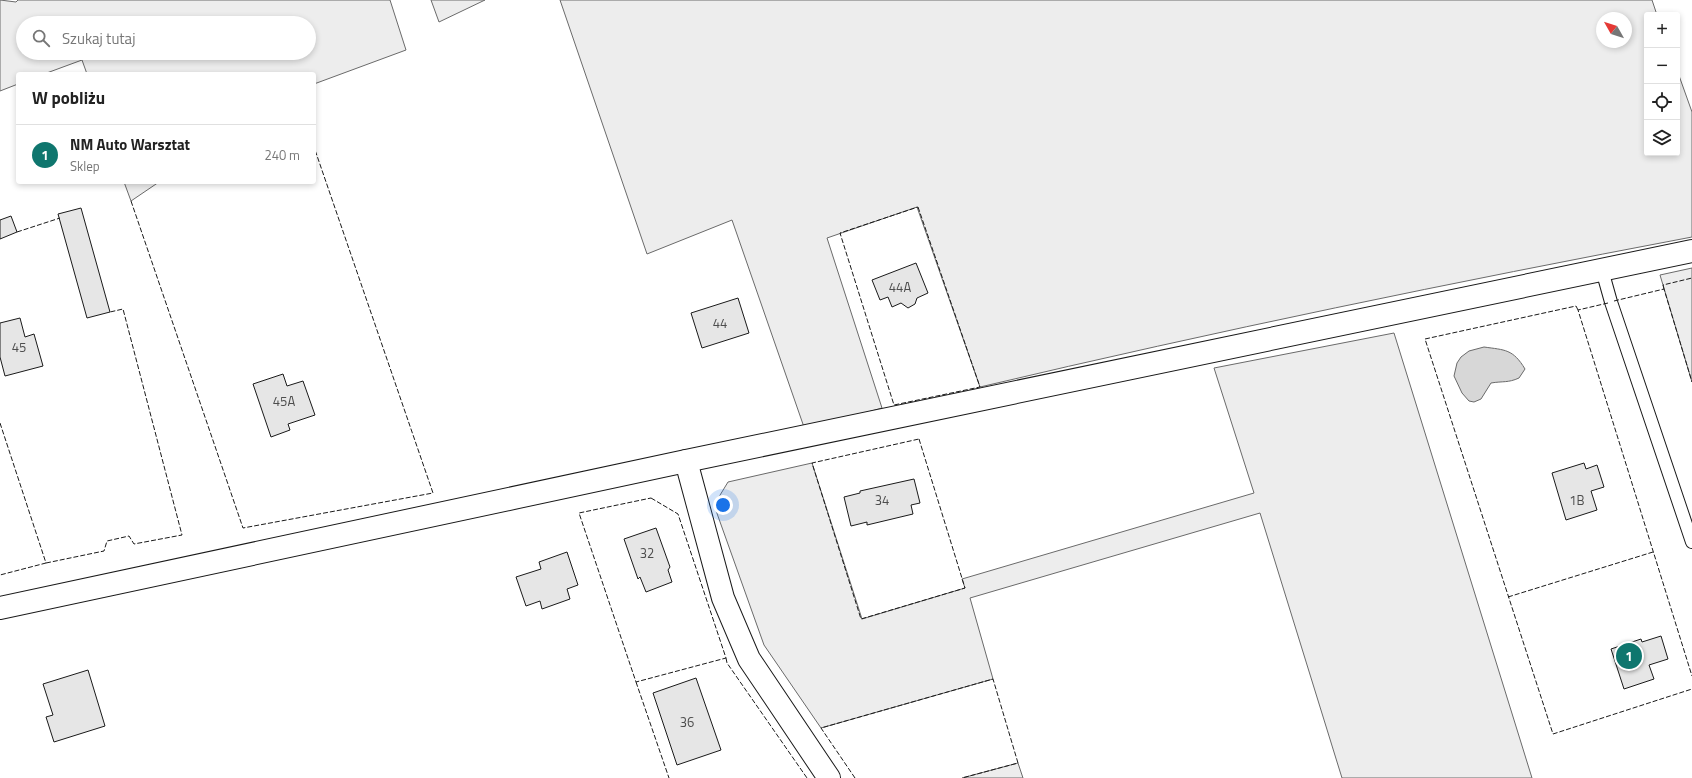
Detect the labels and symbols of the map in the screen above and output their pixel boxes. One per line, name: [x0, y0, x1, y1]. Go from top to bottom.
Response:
north arrow: [1596, 12, 1632, 48]
house number: 44A: [889, 277, 911, 297]
house number: 44: [713, 313, 727, 333]
house number: 45: [12, 337, 26, 357]
house number: 45A: [273, 391, 295, 411]
house number: 34: [875, 490, 889, 510]
house number: 1B: [1569, 490, 1585, 510]
your location: [713, 495, 733, 515]
house number: 32: [640, 543, 654, 563]
pin: 1: [1616, 641, 1642, 671]
house number: 36: [680, 712, 694, 732]

